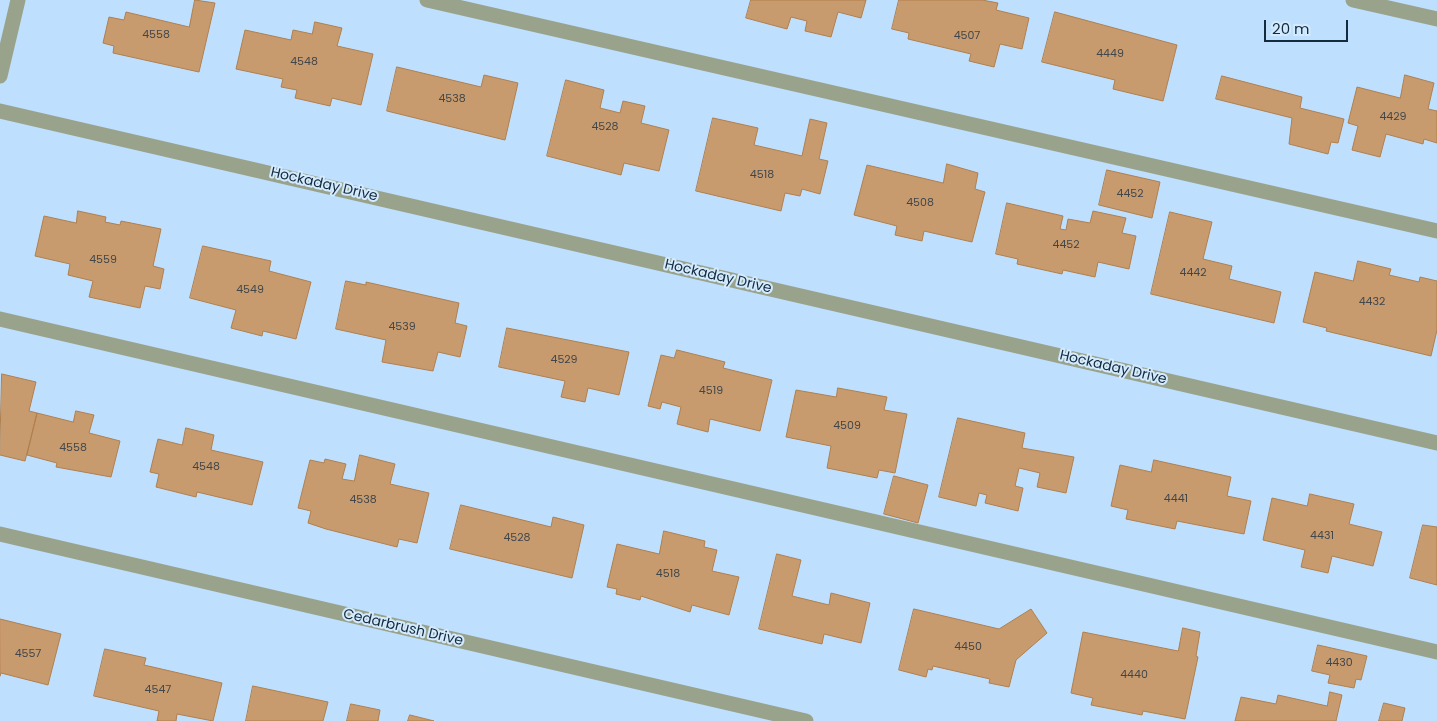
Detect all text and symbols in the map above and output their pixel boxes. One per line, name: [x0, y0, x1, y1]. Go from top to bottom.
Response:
scale bar: [1267, 10, 1351, 42]
text: 20 m: [1272, 18, 1310, 39]
house number: 4558: [142, 28, 170, 42]
house number: 4507: [954, 29, 980, 43]
house number: 4449: [1096, 47, 1124, 61]
house number: 4548: [290, 55, 318, 69]
house number: 4538: [438, 92, 466, 106]
house number: 4429: [1379, 110, 1407, 124]
house number: 4528: [591, 120, 619, 134]
street label: Hockaday Drive: [269, 165, 379, 205]
house number: 4518: [750, 168, 774, 182]
house number: 4452: [1116, 187, 1144, 201]
house number: 4508: [906, 196, 934, 210]
house number: 4452: [1052, 238, 1080, 252]
house number: 4559: [89, 253, 117, 267]
street label: Hockaday Drive: [663, 257, 773, 297]
house number: 4442: [1179, 266, 1207, 280]
house number: 4549: [236, 283, 264, 297]
house number: 4432: [1359, 295, 1385, 309]
house number: 4539: [388, 320, 416, 334]
street label: Hockaday Drive: [1058, 348, 1168, 388]
house number: 4529: [550, 353, 578, 367]
house number: 4519: [699, 384, 723, 398]
house number: 4509: [833, 419, 861, 433]
house number: 4558: [59, 441, 87, 455]
house number: 4548: [192, 460, 220, 474]
house number: 4441: [1164, 492, 1188, 506]
house number: 4538: [349, 493, 377, 507]
house number: 4431: [1310, 529, 1334, 543]
house number: 4528: [503, 531, 531, 545]
house number: 4518: [656, 567, 680, 581]
street label: Cedarbrush Drive: [341, 606, 465, 650]
house number: 4450: [954, 640, 982, 654]
house number: 4557: [15, 647, 41, 661]
house number: 4430: [1325, 656, 1353, 670]
house number: 4440: [1120, 668, 1148, 682]
house number: 4547: [145, 683, 171, 697]

